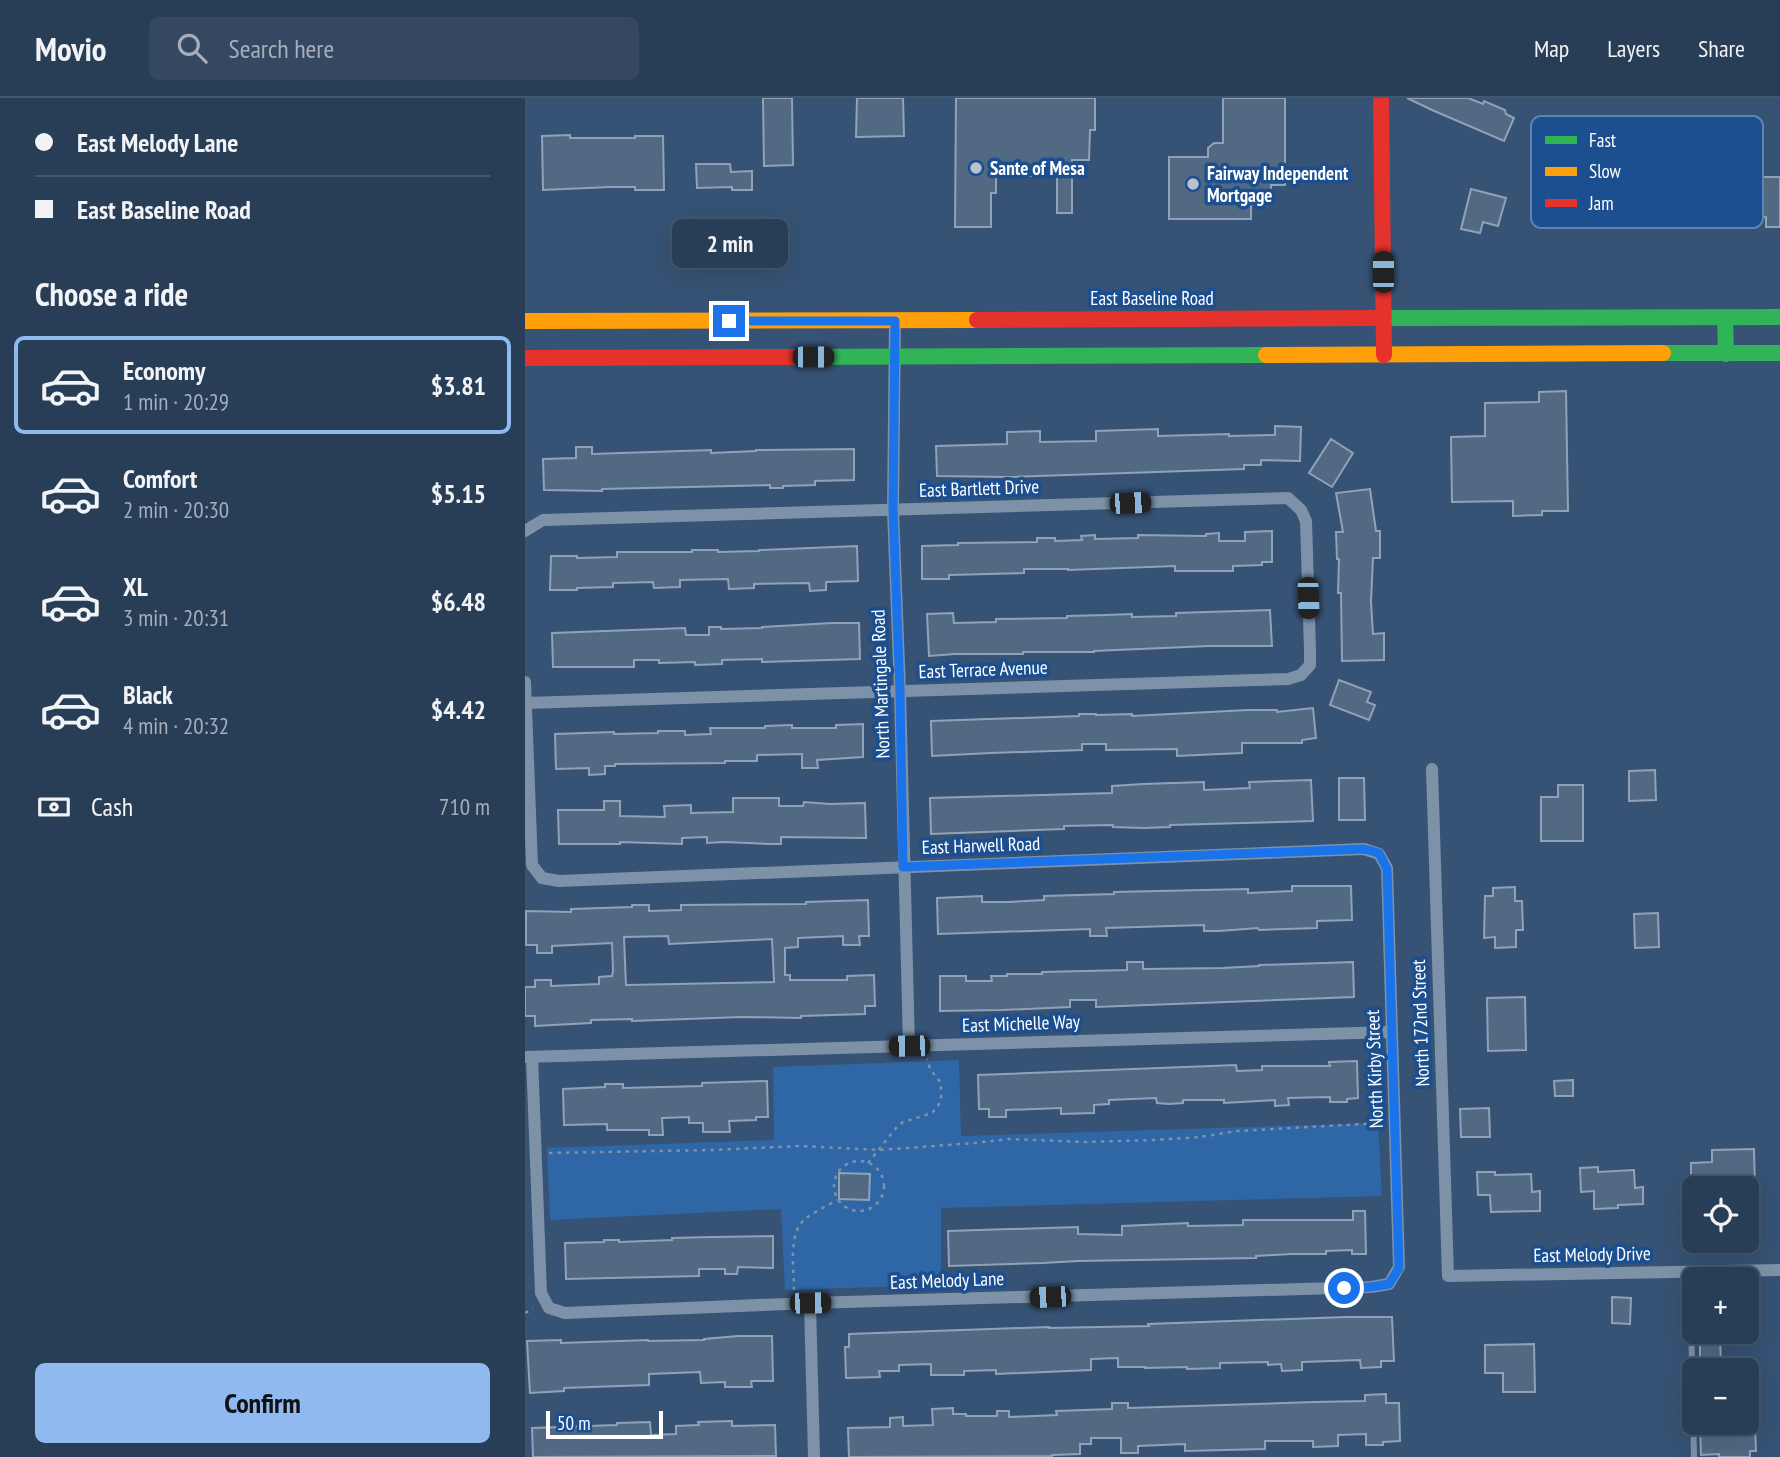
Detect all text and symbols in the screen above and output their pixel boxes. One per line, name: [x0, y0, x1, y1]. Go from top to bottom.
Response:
search box: [149, 17, 639, 80]
text: Movio: [35, 27, 107, 70]
icon: search: [173, 29, 211, 67]
text: Search here: [229, 32, 334, 65]
text: Map: [1534, 33, 1569, 64]
text: Layers: [1607, 33, 1660, 64]
text: Share: [1698, 33, 1745, 64]
legend: [1531, 116, 1763, 228]
text: East Melody Lane: [77, 126, 238, 159]
text: Fast: [1589, 128, 1617, 152]
place label: Sante of Mesa: [990, 156, 1085, 180]
text: Slow: [1589, 159, 1622, 183]
marker: Sante of Mesa: [968, 160, 984, 176]
place label: Fairway Independent Mortgage: [1207, 161, 1349, 207]
marker: Fairway Independent Mortgage: [1185, 176, 1201, 192]
text: Jam: [1588, 191, 1614, 215]
text: East Baseline Road: [77, 193, 251, 226]
callout: 2 min: [671, 220, 787, 268]
text: 2 min: [707, 229, 753, 258]
car: [1373, 251, 1394, 293]
text: Choose a ride: [35, 273, 188, 315]
street label: East Baseline Road: [1090, 286, 1214, 310]
route end: [713, 305, 745, 337]
car: [793, 347, 835, 368]
icon: car: [39, 354, 102, 417]
text: Economy: [123, 354, 205, 387]
text: $3.81: [431, 369, 486, 402]
text: 1 min · 20:29: [123, 387, 229, 416]
icon: car: [39, 462, 102, 525]
text: Comfort: [123, 462, 197, 495]
street label: East Bartlett Drive: [919, 474, 1040, 502]
text: $5.15: [431, 477, 486, 510]
car: [1109, 492, 1152, 514]
text: 2 min · 20:30: [123, 495, 229, 524]
icon: car: [39, 570, 102, 633]
text: XL: [123, 570, 148, 603]
car: [1297, 577, 1320, 619]
text: $6.48: [431, 585, 486, 618]
text: 3 min · 20:31: [123, 603, 229, 632]
street label: North Martingale Road: [865, 609, 895, 759]
street label: East Terrace Avenue: [918, 655, 1048, 683]
icon: car: [39, 678, 102, 741]
text: Black: [123, 678, 173, 711]
text: $4.42: [431, 693, 486, 726]
text: 4 min · 20:32: [123, 711, 229, 740]
icon: cash: [35, 788, 73, 826]
text: Cash: [91, 790, 133, 823]
text: 710 m: [439, 792, 490, 821]
street label: East Harwell Road: [921, 831, 1041, 859]
street label: North 172nd Street: [1406, 958, 1434, 1087]
street label: East Michelle Way: [962, 1009, 1081, 1037]
street label: North Kirby Street: [1360, 1009, 1388, 1129]
car: [888, 1035, 931, 1057]
map controls: [1682, 1176, 1759, 1435]
button: locate: [1682, 1176, 1759, 1253]
street label: East Melody Drive: [1533, 1241, 1651, 1267]
street label: East Melody Lane: [889, 1266, 1005, 1294]
button: +: [1682, 1267, 1759, 1344]
route start: [1328, 1272, 1360, 1304]
car: [1029, 1286, 1072, 1308]
car: [789, 1292, 832, 1314]
button: −: [1682, 1358, 1759, 1435]
button: Confirm: [35, 1363, 490, 1443]
scale bar: [546, 1408, 663, 1440]
text: 50 m: [557, 1411, 591, 1435]

